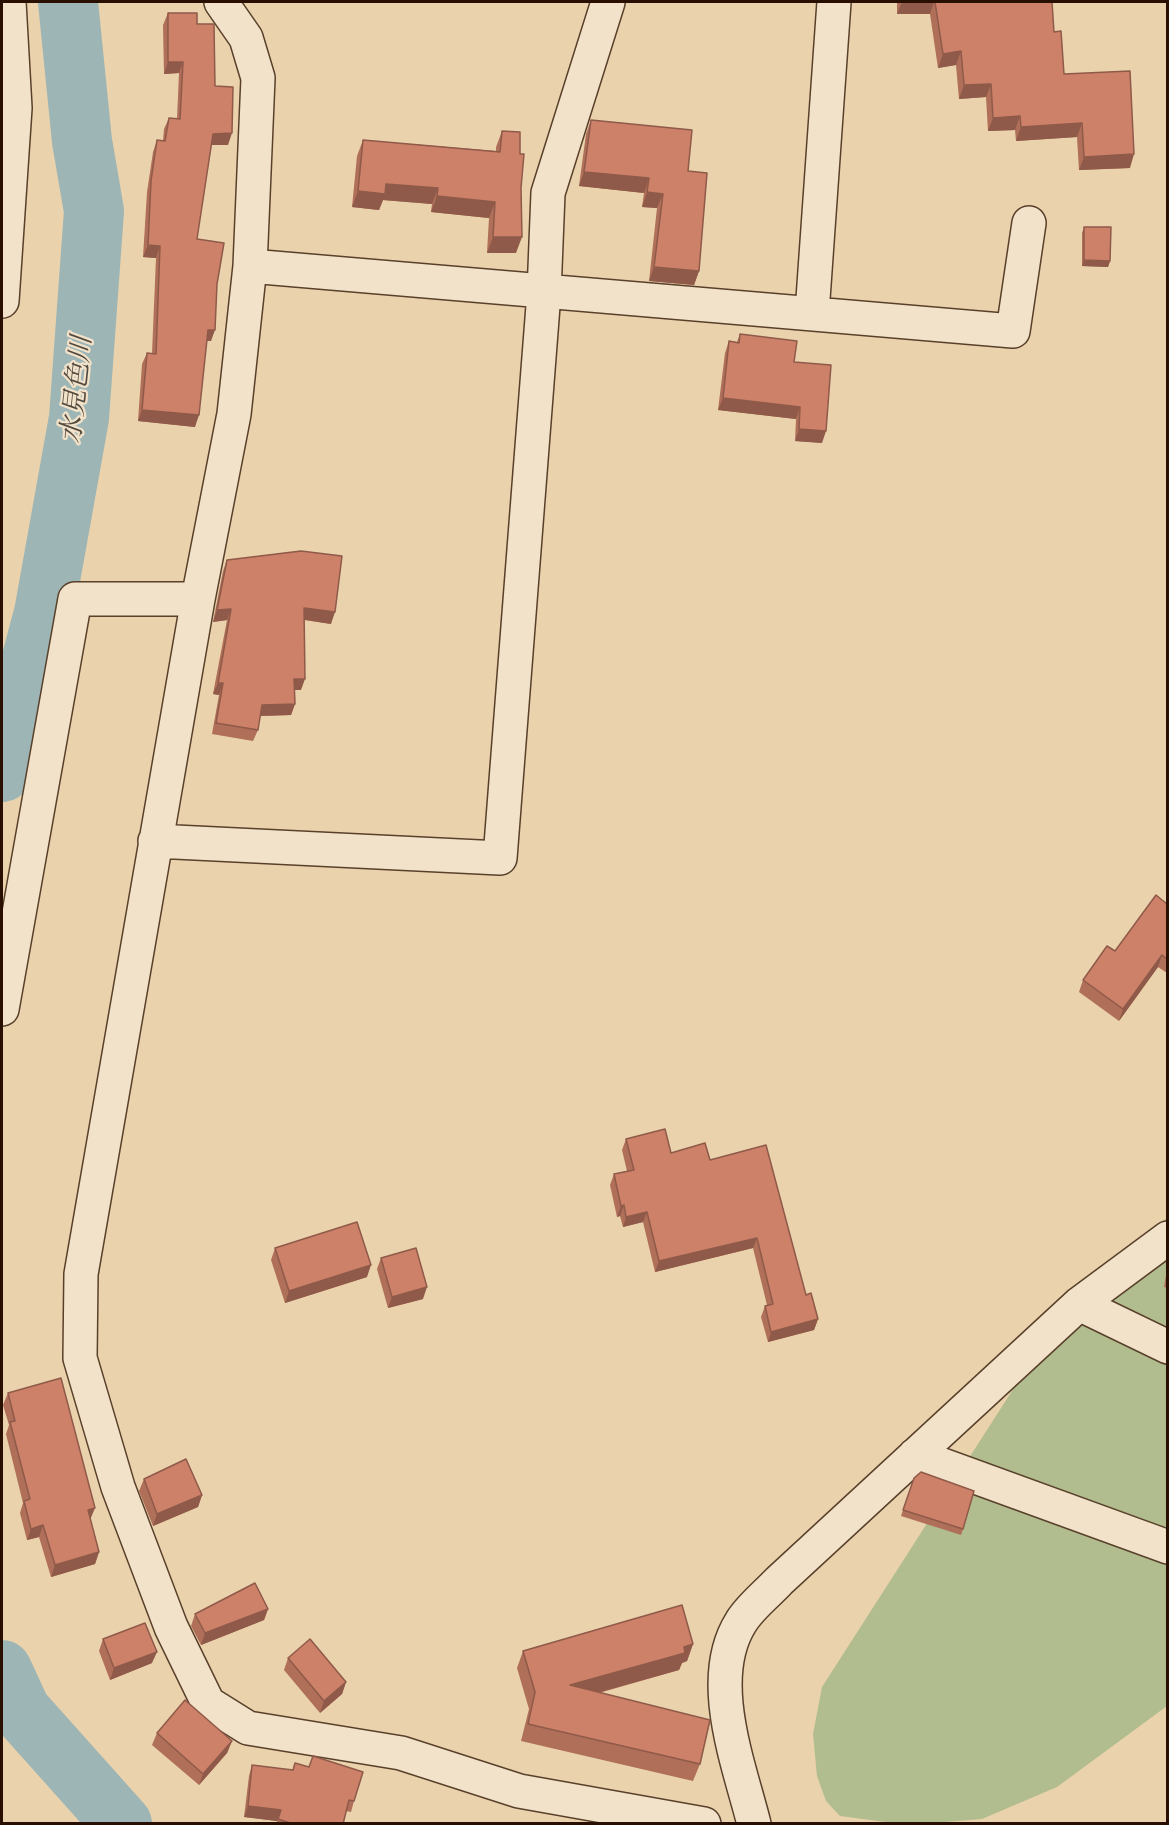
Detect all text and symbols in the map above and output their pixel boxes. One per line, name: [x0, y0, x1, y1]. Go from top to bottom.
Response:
water label: 水見色川: [57, 335, 101, 445]

